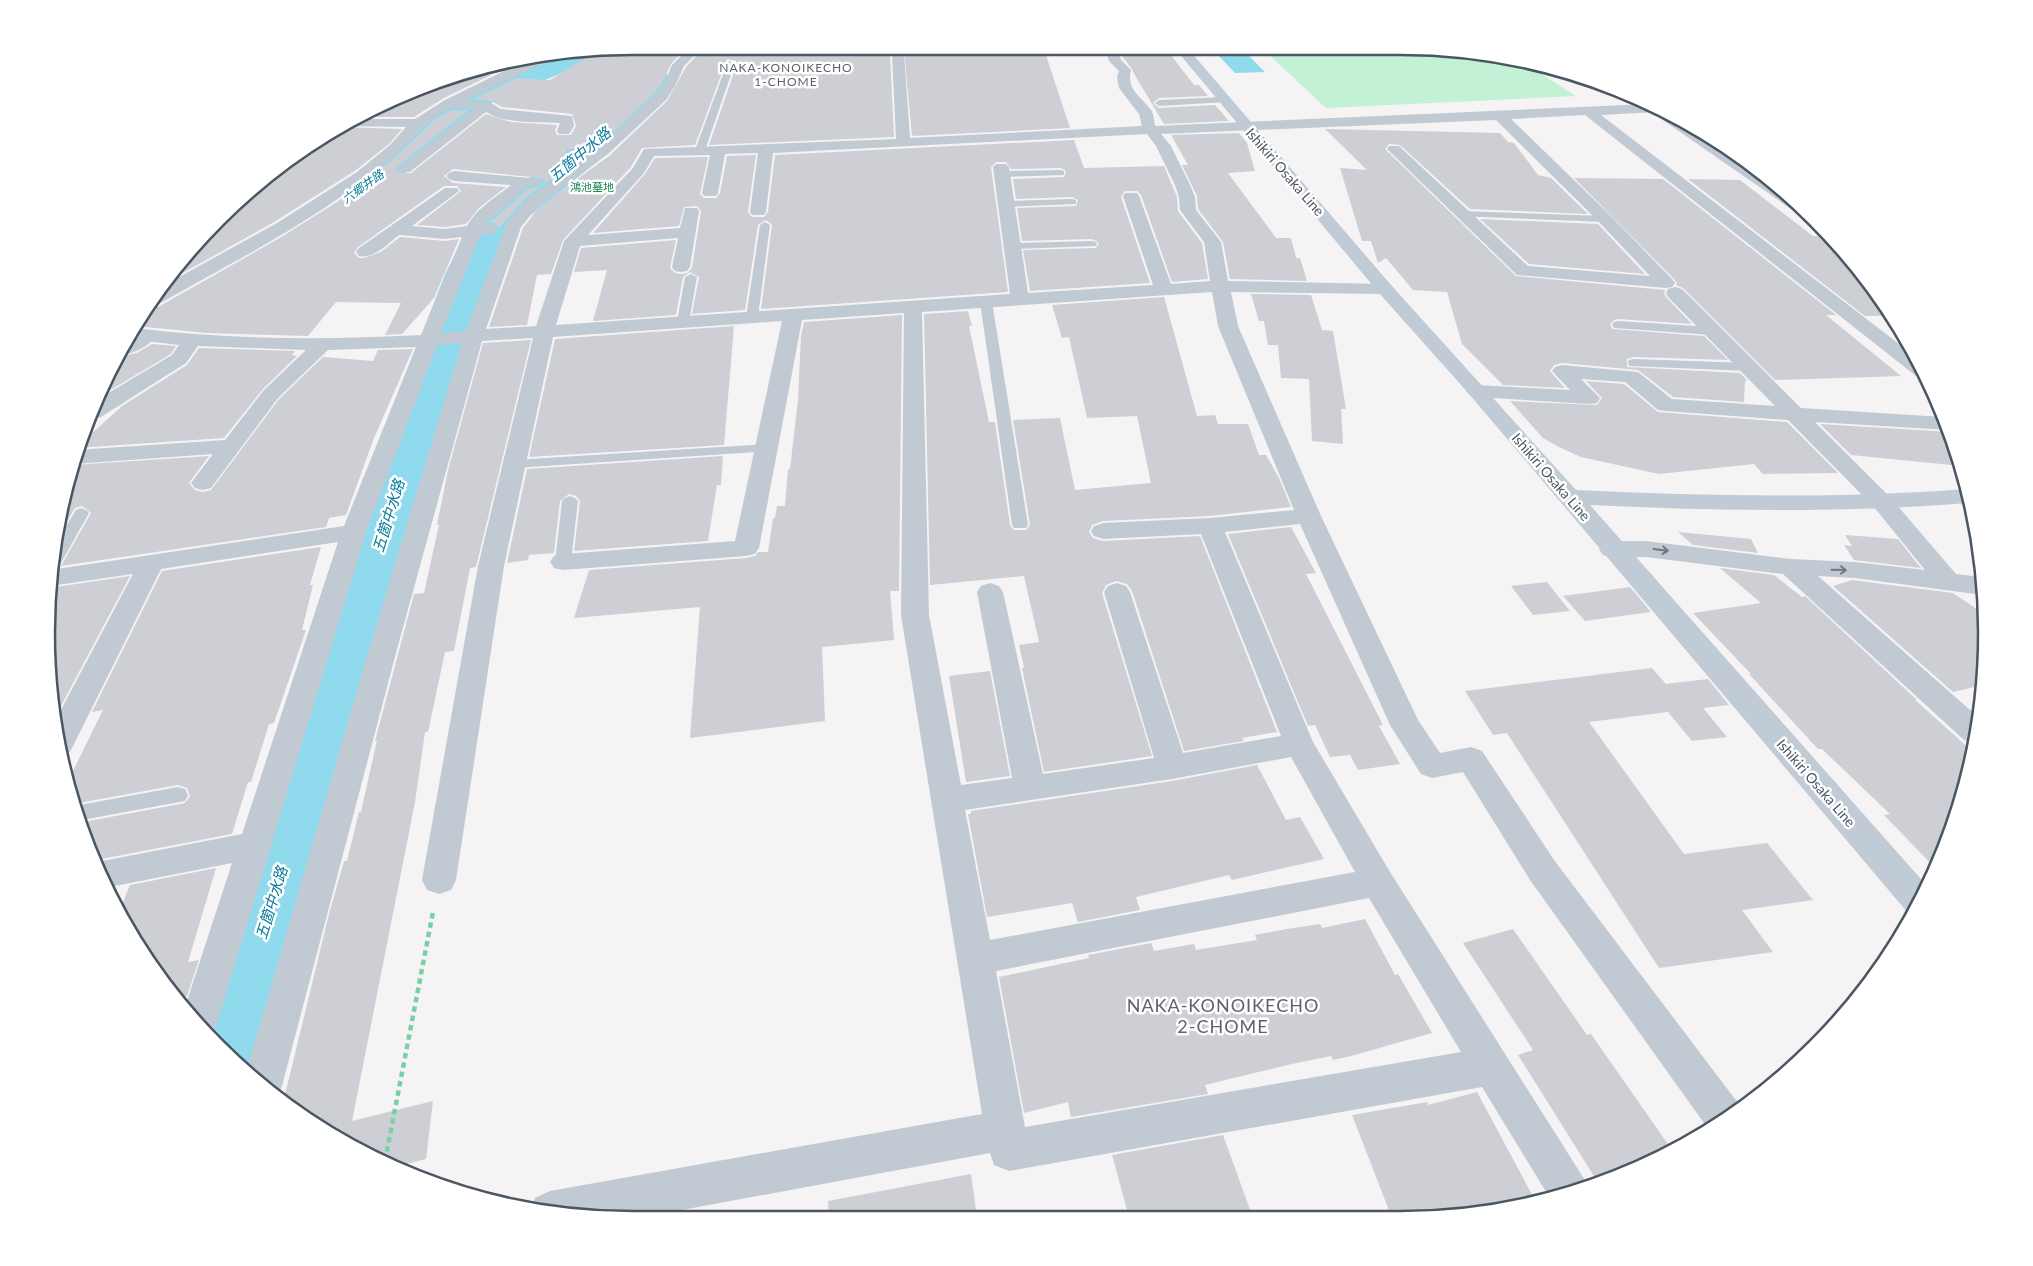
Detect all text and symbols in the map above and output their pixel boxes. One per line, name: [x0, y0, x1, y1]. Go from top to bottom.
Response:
district label: NAKA-KONOIKECHO 1-CHOME: [719, 60, 853, 89]
water label: 五箇中水路: [545, 122, 615, 185]
street label: Ishikiri Osaka Line: [1243, 124, 1328, 219]
water label: 六郷井路: [339, 166, 387, 207]
park label: 鴻池墓地: [570, 180, 614, 193]
street label: Ishikiri Osaka Line: [1509, 429, 1594, 524]
water label: 五箇中水路: [368, 475, 408, 554]
one-way arrow: [1652, 546, 1668, 556]
one-way arrow: [1831, 565, 1847, 575]
street label: Ishikiri Osaka Line: [1774, 735, 1859, 830]
water label: 五箇中水路: [251, 862, 291, 941]
district label: NAKA-KONOIKECHO 2-CHOME: [1127, 994, 1319, 1037]

